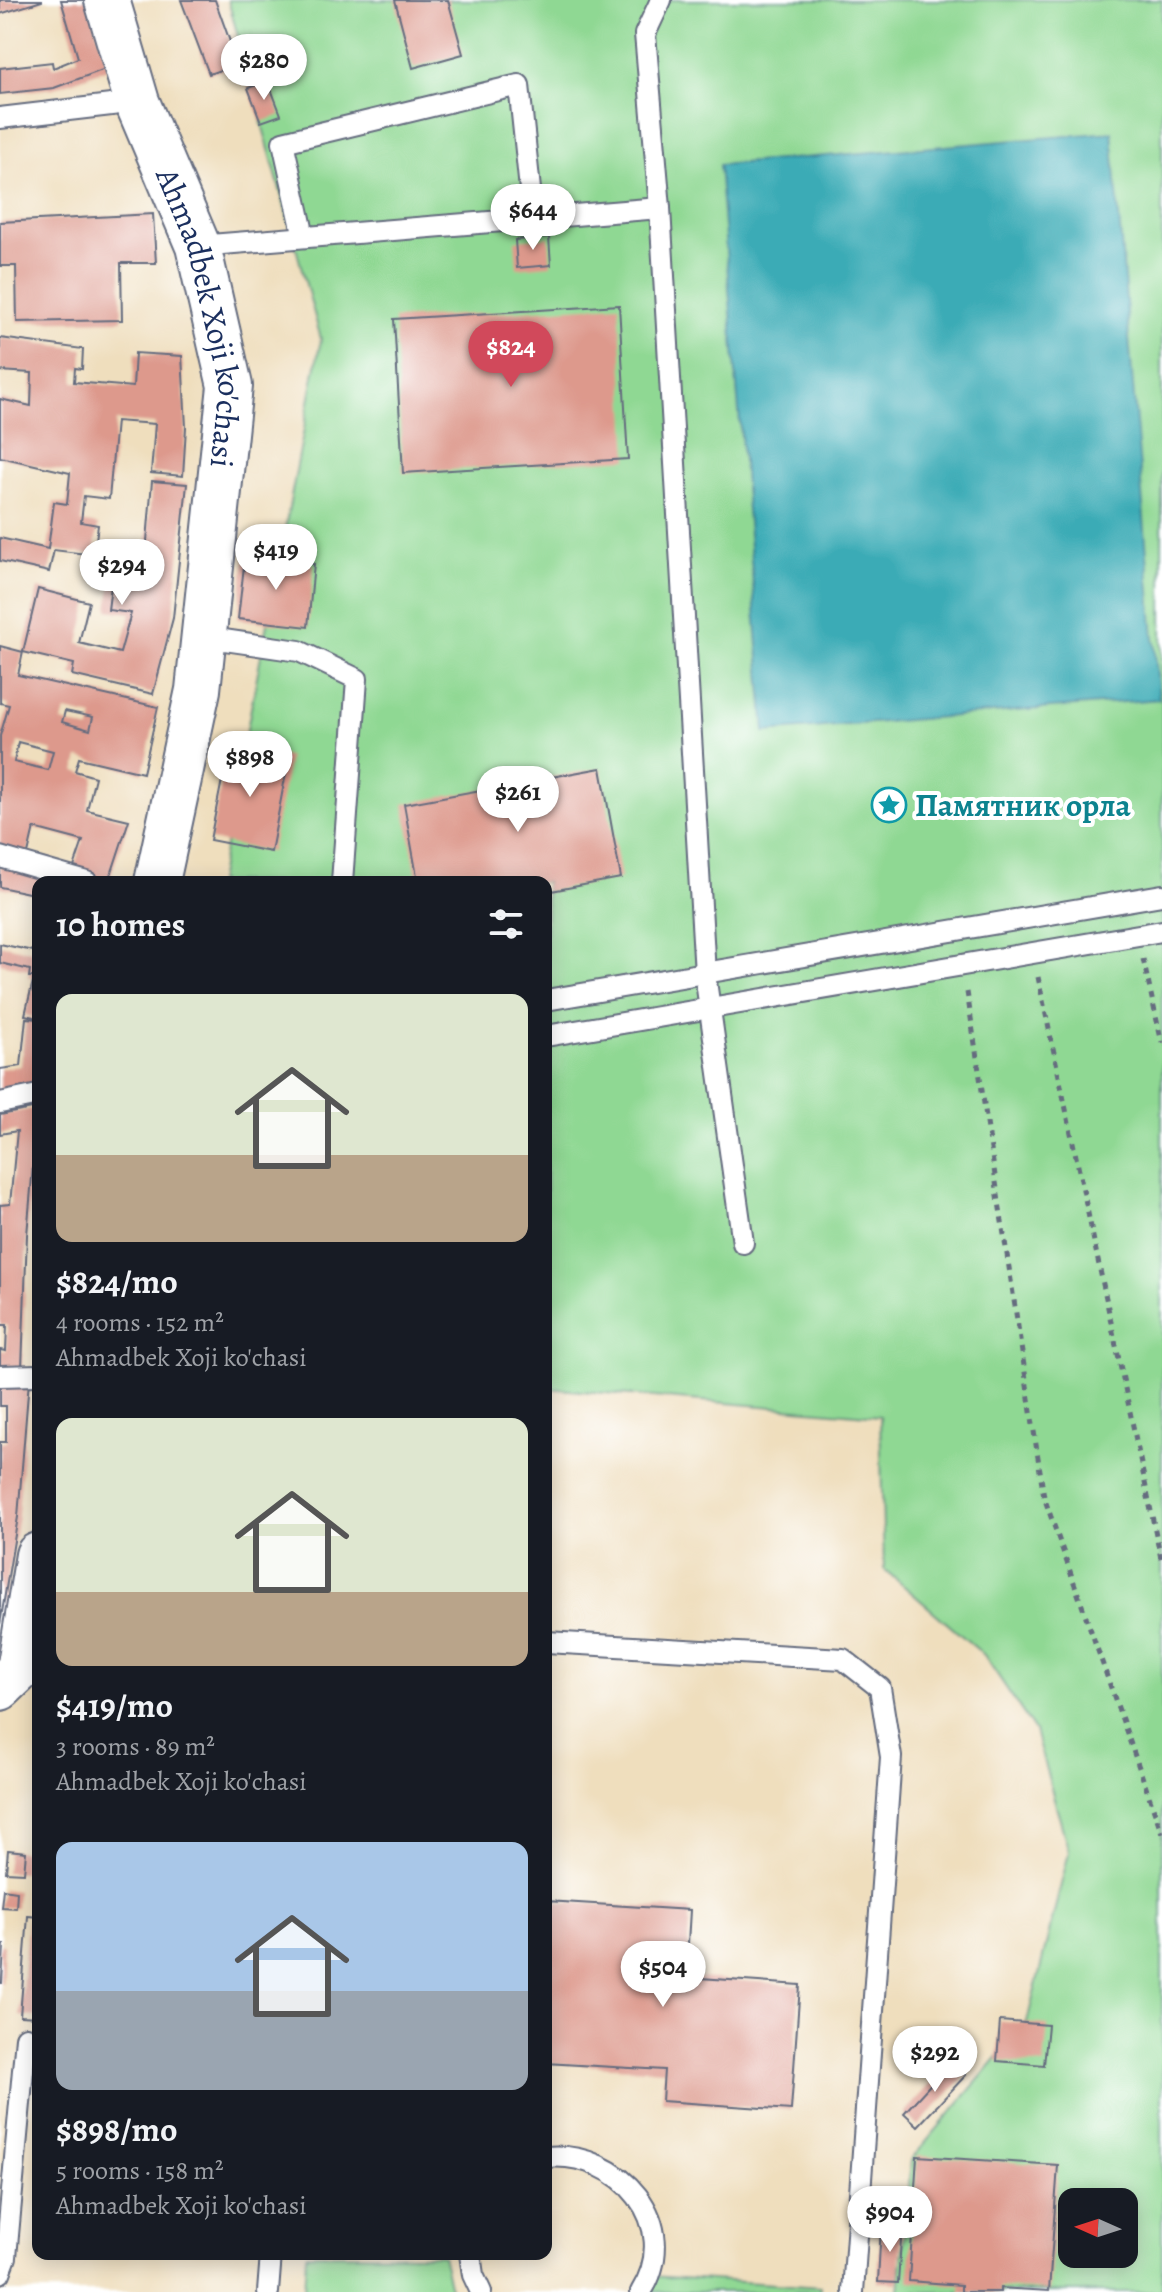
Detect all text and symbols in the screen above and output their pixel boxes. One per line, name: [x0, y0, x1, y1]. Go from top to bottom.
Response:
pin: $280: [217, 34, 311, 102]
text: $280: [239, 42, 289, 77]
street label: Ahmadbek Xoji ko'chasi: [145, 160, 252, 470]
pin: $644: [486, 184, 580, 252]
text: $644: [509, 192, 557, 227]
pin: $824: [464, 321, 558, 389]
text: $824: [486, 329, 536, 364]
pin: $419: [229, 524, 323, 592]
text: $419: [253, 532, 299, 567]
pin: $294: [75, 539, 169, 607]
text: $294: [98, 547, 146, 582]
pin: $898: [203, 731, 297, 799]
text: $898: [225, 739, 275, 774]
pin: $261: [471, 766, 565, 834]
text: $261: [495, 774, 541, 809]
place label: Памятник орла: [915, 783, 1132, 827]
place icon: Памятник орла: [870, 786, 908, 824]
text: 10 homes: [56, 901, 185, 948]
icon: filters: [484, 902, 528, 946]
icon: home: [220, 1046, 364, 1190]
text: $824/mo: [56, 1258, 178, 1305]
text: 4 rooms · 152 m²: [56, 1305, 224, 1340]
text: Ahmadbek Xoji ko'chasi: [56, 1340, 307, 1375]
icon: home: [220, 1470, 364, 1614]
text: $419/mo: [56, 1682, 173, 1729]
text: 3 rooms · 89 m²: [56, 1729, 215, 1764]
text: Ahmadbek Xoji ko'chasi: [56, 1764, 307, 1799]
icon: home: [220, 1894, 364, 2038]
pin: $504: [616, 1941, 710, 2009]
text: $504: [639, 1949, 687, 1984]
pin: $292: [888, 2026, 982, 2094]
text: $292: [910, 2034, 960, 2069]
text: $898/mo: [56, 2106, 177, 2153]
text: 5 rooms · 158 m²: [56, 2153, 223, 2188]
pin: $904: [843, 2186, 937, 2254]
text: Ahmadbek Xoji ko'chasi: [56, 2188, 307, 2223]
north arrow: [1058, 2188, 1138, 2268]
map controls: [1058, 2188, 1138, 2268]
text: $904: [865, 2194, 915, 2229]

